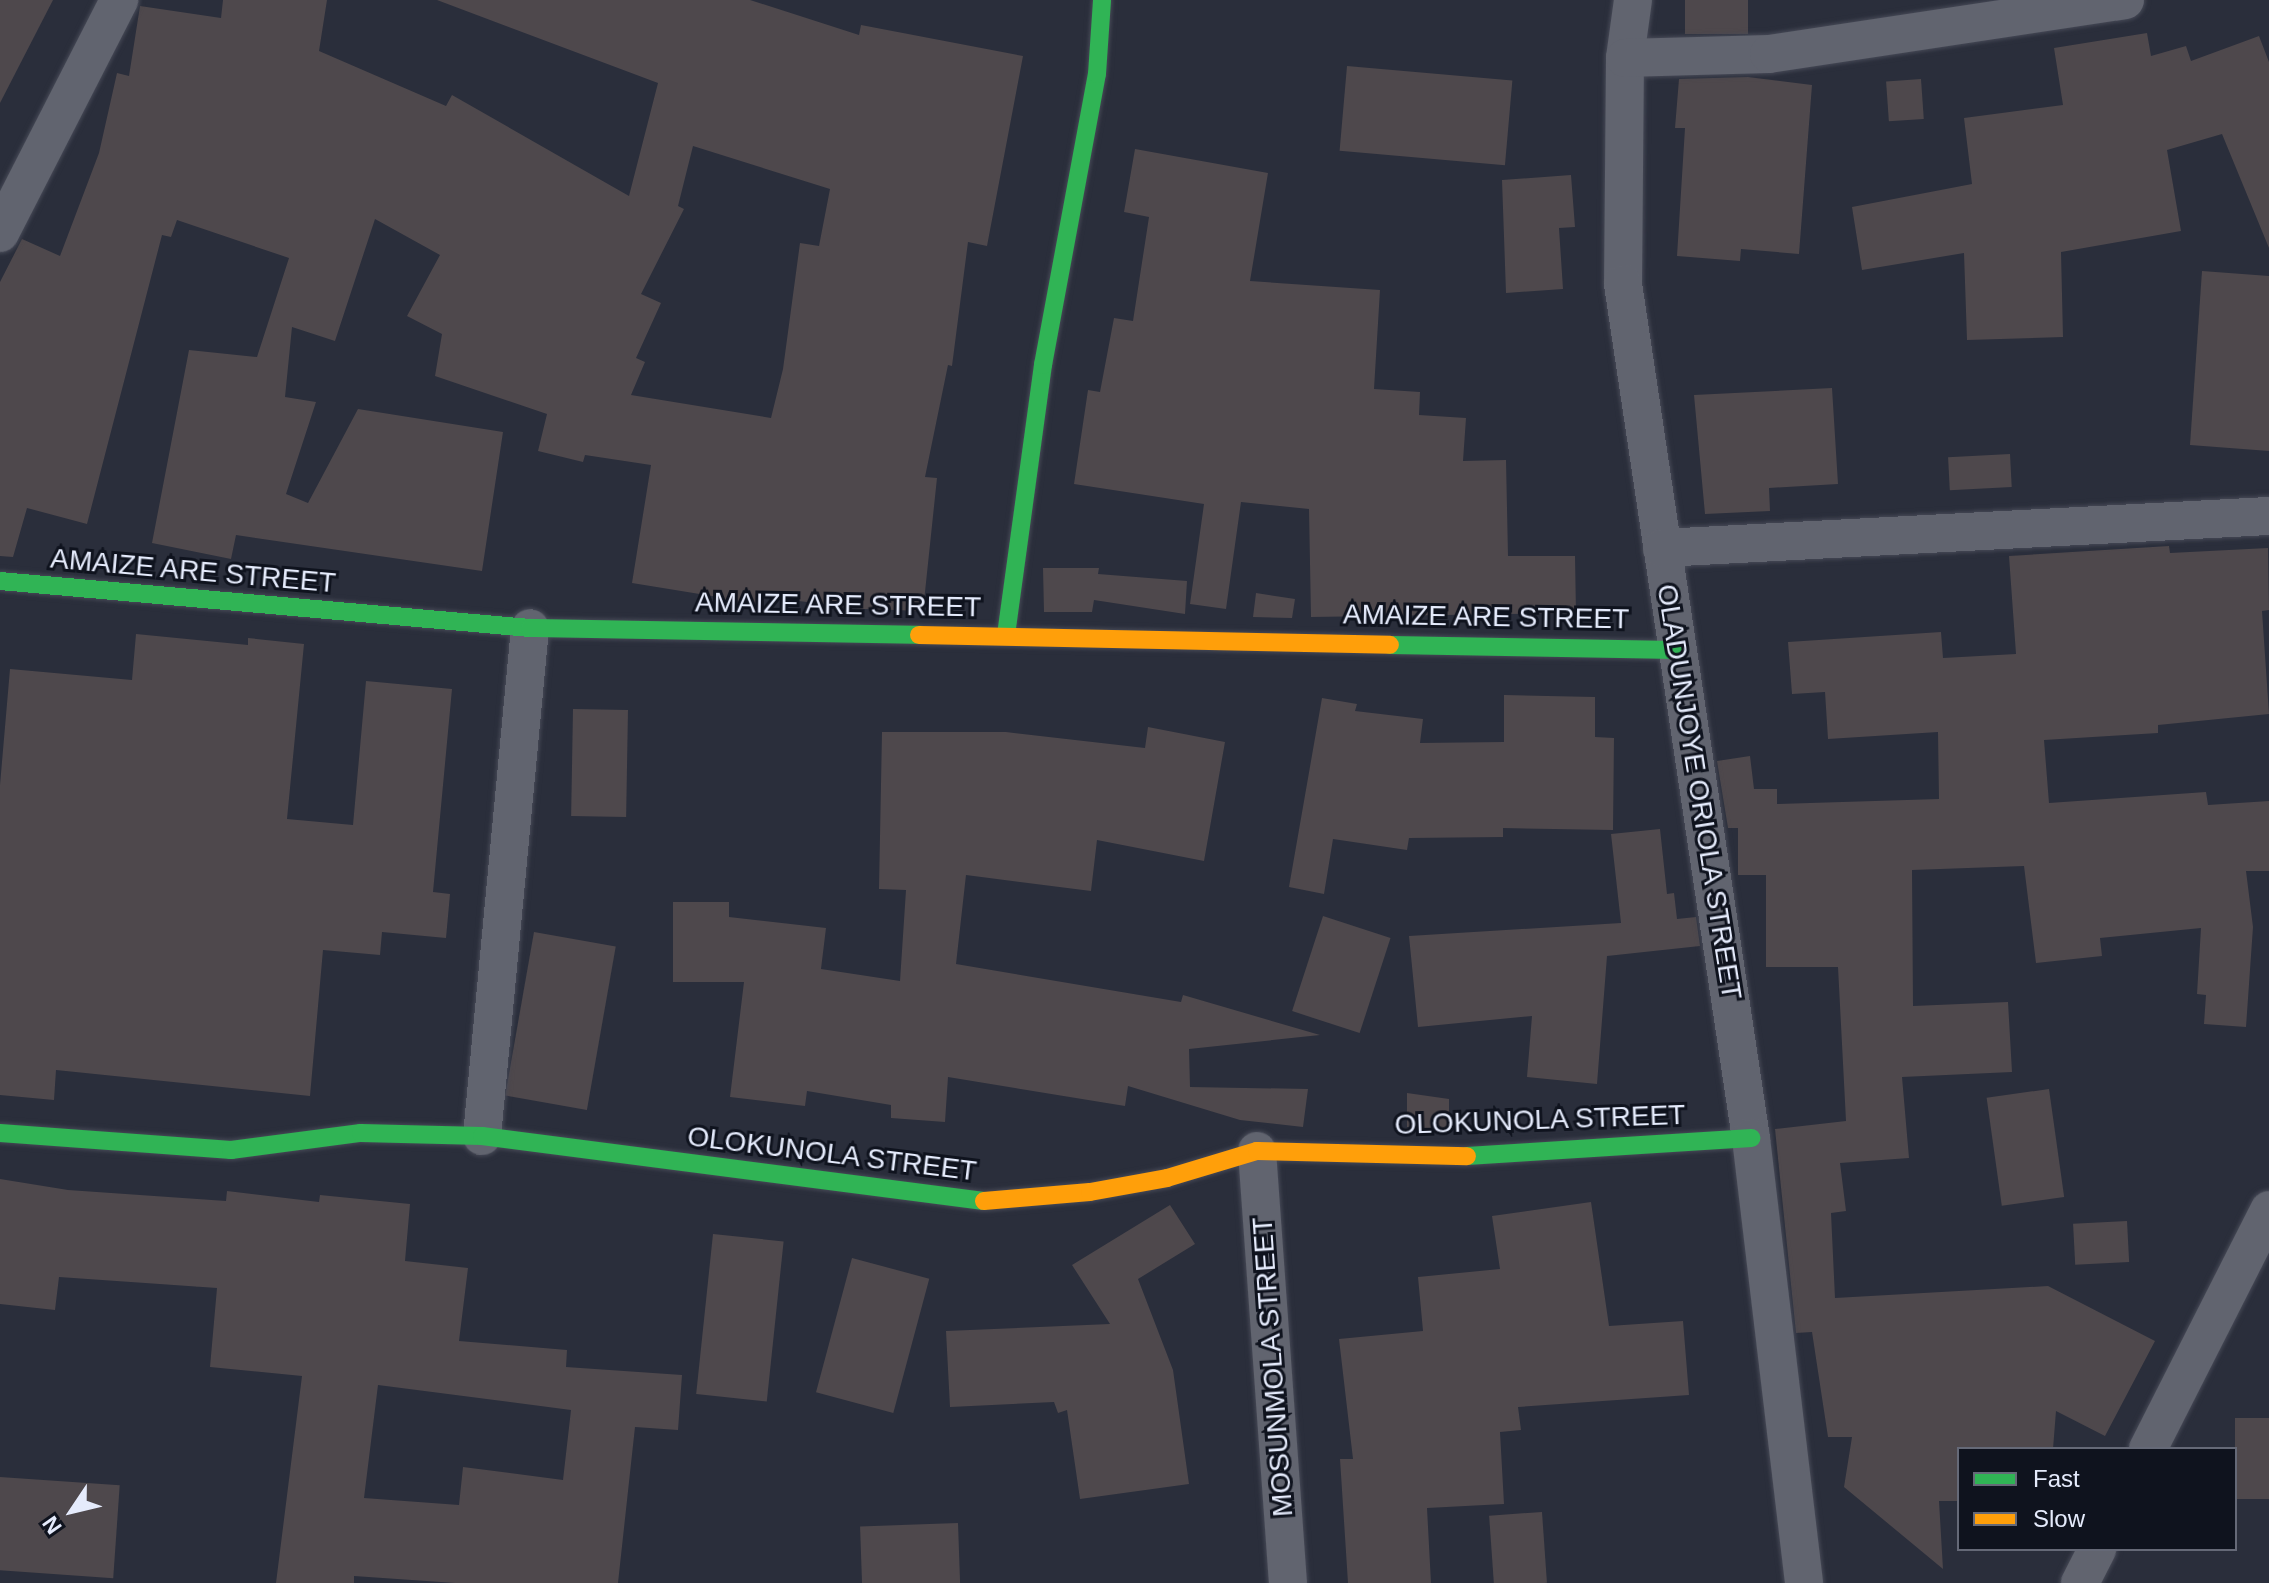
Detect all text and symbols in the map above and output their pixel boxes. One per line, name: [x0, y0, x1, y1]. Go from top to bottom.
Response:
street label: AMAIZE ARE STREET: [48, 542, 338, 600]
street label: OLADUNJOYE ORIOLA STREET: [1649, 581, 1749, 1003]
street label: AMAIZE ARE STREET: [694, 586, 982, 624]
street label: AMAIZE ARE STREET: [1342, 598, 1630, 636]
street label: OLOKUNOLA STREET: [1393, 1098, 1687, 1142]
street label: OLOKUNOLA STREET: [685, 1120, 979, 1188]
street label: MOSUNMOLA STREET: [1246, 1215, 1300, 1519]
legend: [1957, 1447, 2237, 1551]
text: Fast: [2033, 1465, 2080, 1492]
north arrow: [32, 1471, 112, 1551]
text: Slow: [2033, 1505, 2085, 1532]
text: N: [37, 1511, 67, 1539]

